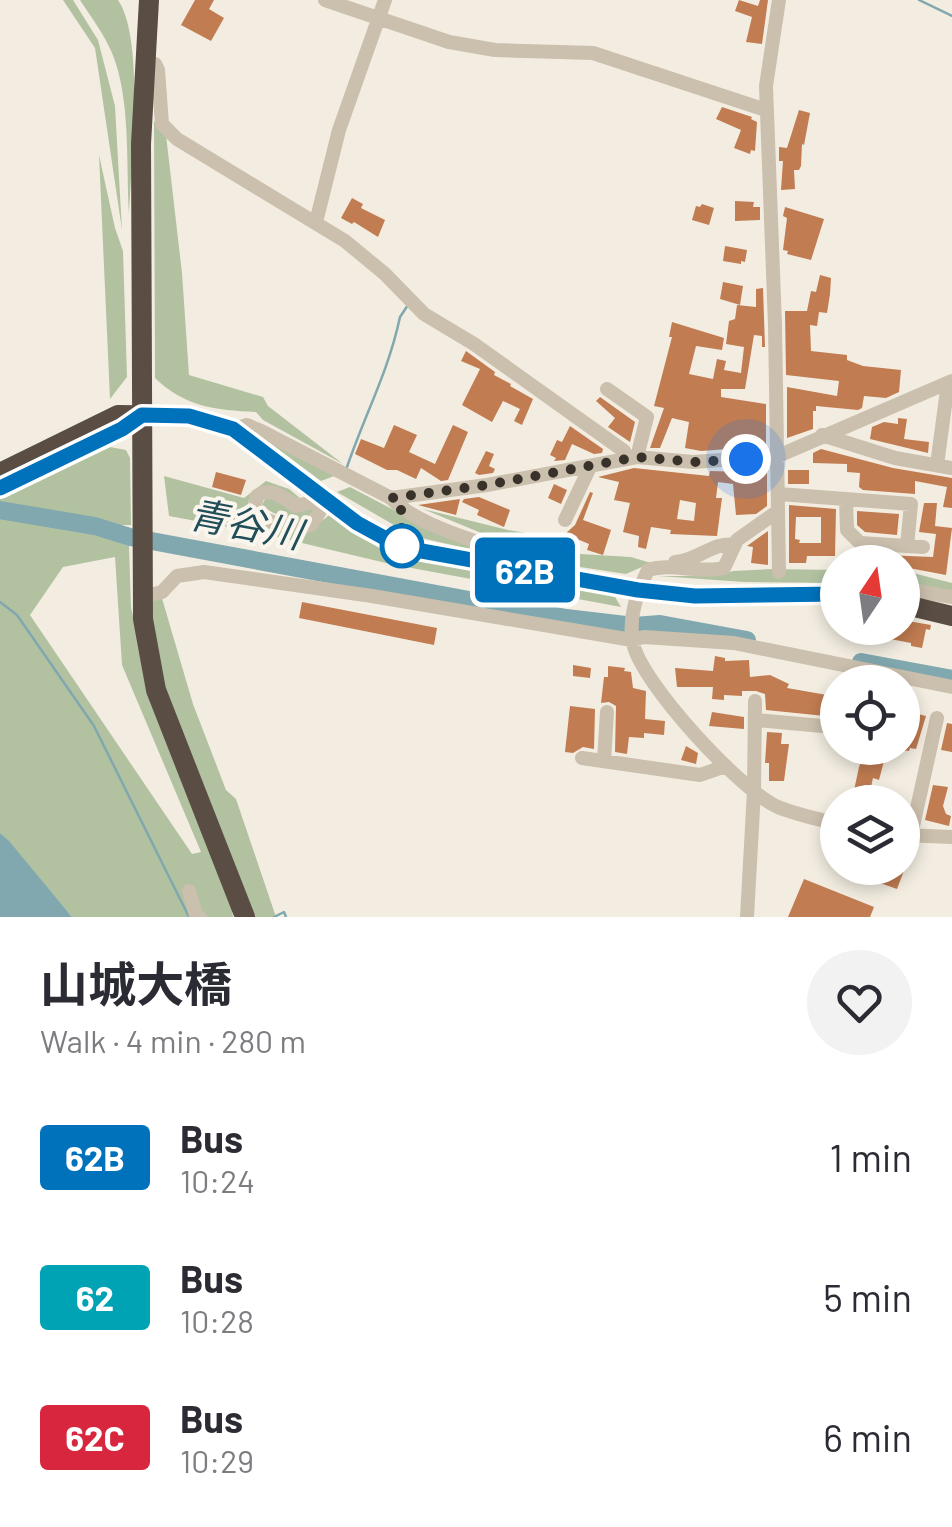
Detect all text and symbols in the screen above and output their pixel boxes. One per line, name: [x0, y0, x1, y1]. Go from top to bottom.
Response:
your location: [721, 434, 771, 484]
water label: 青谷川: [186, 490, 310, 557]
unlabelled marker: [381, 525, 423, 567]
line badge: 62B: [468, 538, 582, 602]
north arrow: [820, 545, 920, 645]
map controls: [820, 545, 920, 885]
text: 62B: [495, 549, 555, 591]
button: locate: [820, 665, 920, 765]
button: layers: [820, 785, 920, 885]
button: heart: [807, 950, 912, 1055]
text: 山城大橋: [40, 954, 232, 1012]
text: Walk · 4 min · 280 m: [40, 1021, 306, 1059]
text: Bus: [180, 1115, 243, 1161]
text: 1 min: [830, 1134, 912, 1180]
text: 62B: [65, 1136, 125, 1178]
text: 10:24: [180, 1161, 255, 1199]
text: Bus: [180, 1255, 243, 1301]
text: 5 min: [823, 1274, 912, 1320]
text: 62: [76, 1276, 114, 1318]
text: 10:28: [180, 1301, 254, 1339]
text: Bus: [180, 1395, 243, 1441]
text: 6 min: [823, 1414, 912, 1460]
text: 62C: [65, 1416, 125, 1458]
text: 10:29: [180, 1441, 254, 1479]

